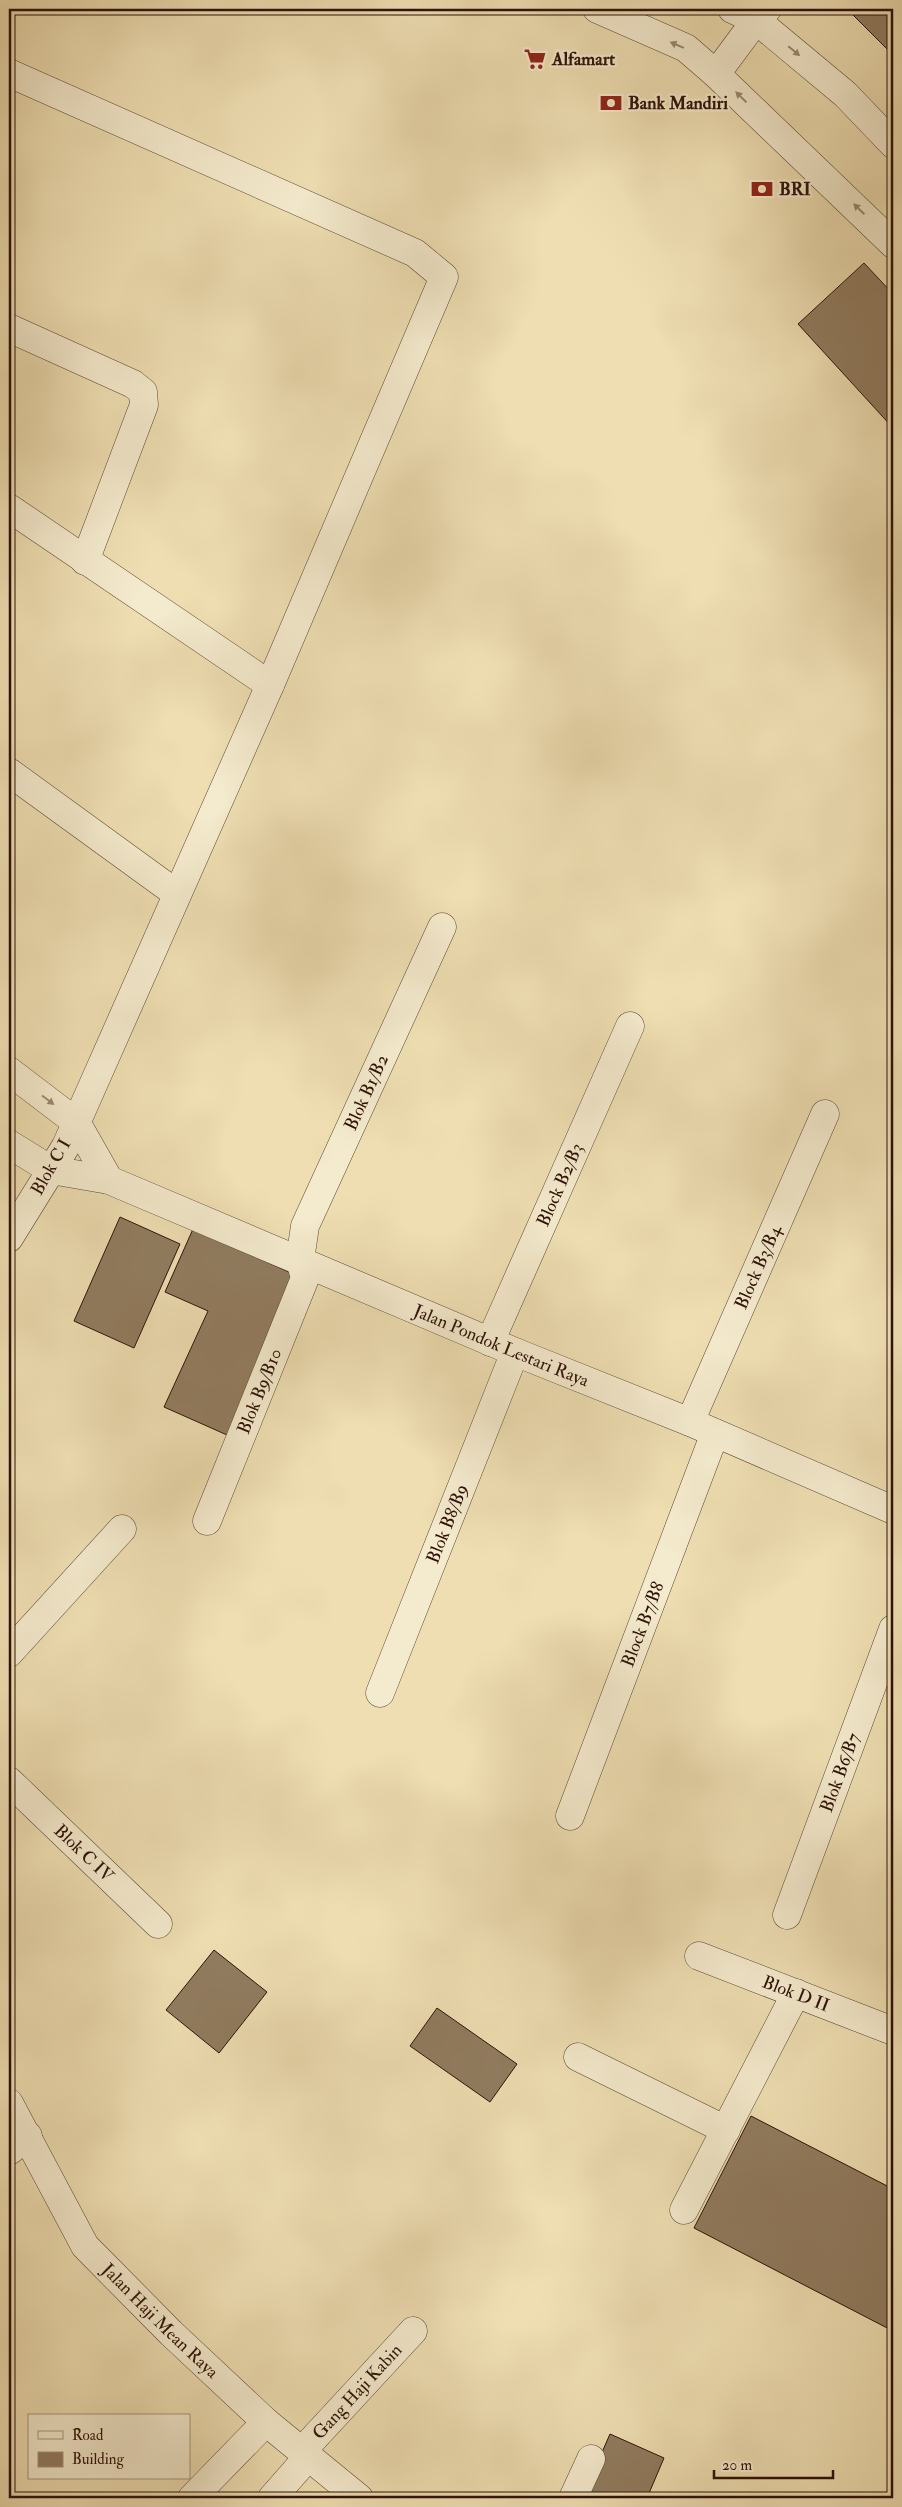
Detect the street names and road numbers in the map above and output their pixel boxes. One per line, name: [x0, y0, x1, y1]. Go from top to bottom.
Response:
street label: Blok B1/B2: [339, 1051, 394, 1134]
street label: Blok C I: [26, 1135, 76, 1199]
street label: Block B2/B3: [531, 1139, 588, 1230]
street label: Block B3/B4: [729, 1220, 787, 1313]
street label: Jalan Pondok Lestari Raya: [409, 1298, 593, 1392]
street label: Blok B9/B10: [232, 1345, 287, 1437]
street label: Blok B8/B9: [421, 1481, 473, 1567]
street label: Block B7/B8: [616, 1578, 669, 1670]
street label: Blok B6/B7: [815, 1730, 865, 1815]
street label: Blok C IV: [49, 1819, 120, 1888]
street label: Blok D II: [759, 1970, 833, 2017]
street label: Jalan Haji Mean Raya: [96, 2258, 224, 2384]
street label: Gang Haji Kabin: [307, 2339, 407, 2444]

